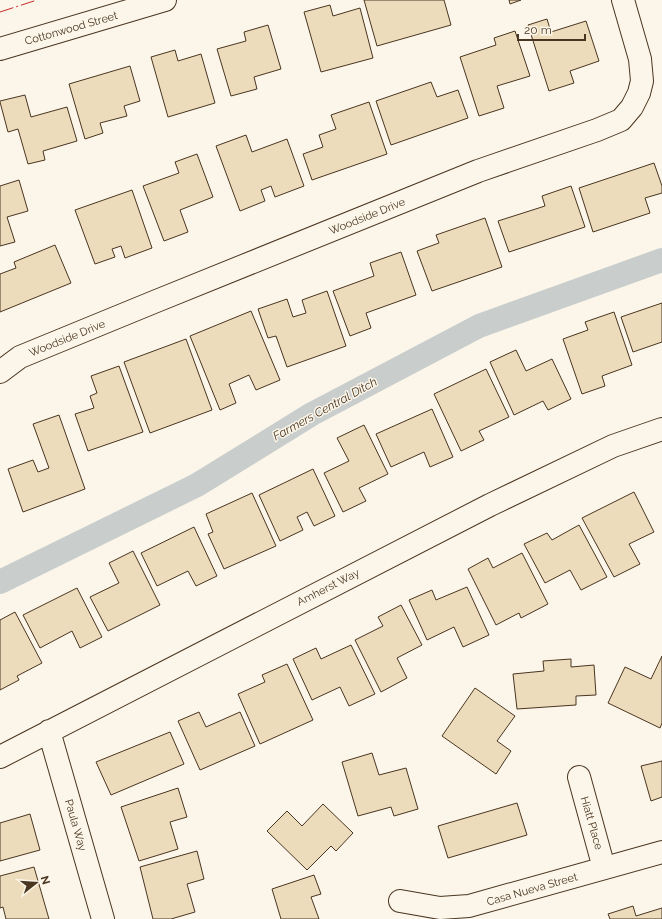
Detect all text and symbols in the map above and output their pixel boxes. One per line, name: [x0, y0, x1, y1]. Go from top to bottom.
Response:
street label: Cottonwood Street: [23, 9, 119, 48]
scale bar: [518, 16, 585, 42]
text: 20 m: [524, 23, 552, 37]
street label: Woodside Drive: [327, 195, 408, 238]
street label: Woodside Drive: [27, 317, 108, 360]
water label: Farmers Central Ditch: [271, 374, 380, 443]
street label: Amherst Way: [295, 566, 362, 609]
street label: Hiatt Place: [578, 795, 605, 852]
street label: Paula Way: [62, 798, 89, 853]
north arrow: [16, 863, 56, 903]
street label: Casa Nueva Street: [485, 870, 579, 909]
text: N: [38, 874, 53, 886]

